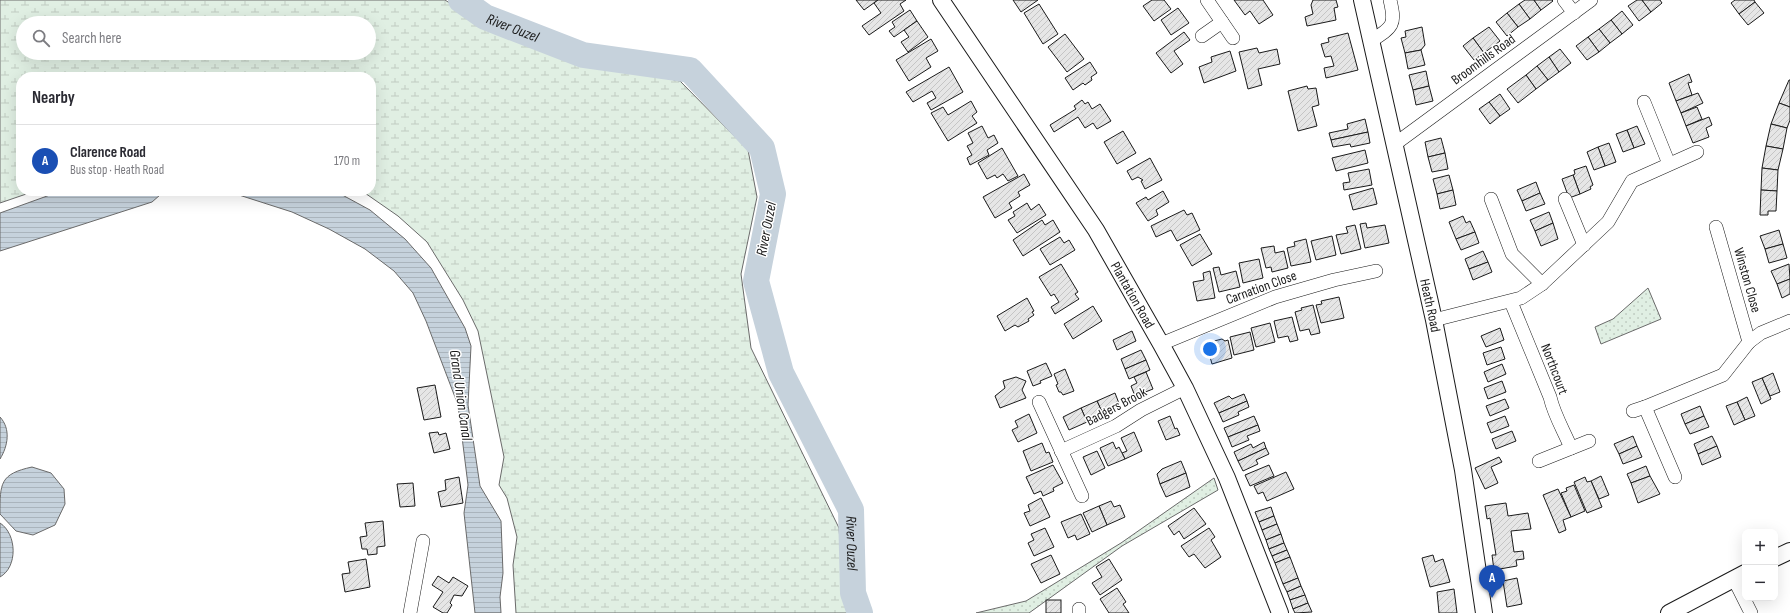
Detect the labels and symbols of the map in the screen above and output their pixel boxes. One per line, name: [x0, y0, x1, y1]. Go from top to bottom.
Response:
water label: River Ouzel: [484, 9, 542, 47]
street label: Broomhills Road: [1448, 30, 1519, 88]
water label: River Ouzel: [752, 199, 781, 258]
street label: Winston Close: [1730, 246, 1765, 315]
street label: Plantation Road: [1107, 259, 1158, 332]
street label: Carnation Close: [1223, 267, 1299, 308]
street label: Heath Road: [1416, 277, 1444, 334]
your location: [1200, 339, 1220, 359]
street label: Northcourt: [1537, 341, 1572, 397]
water label: Grand Union Canal: [445, 348, 476, 443]
street label: Badgers Brook: [1083, 383, 1150, 430]
water label: River Ouzel: [841, 516, 861, 572]
pin: A: [1479, 565, 1505, 598]

